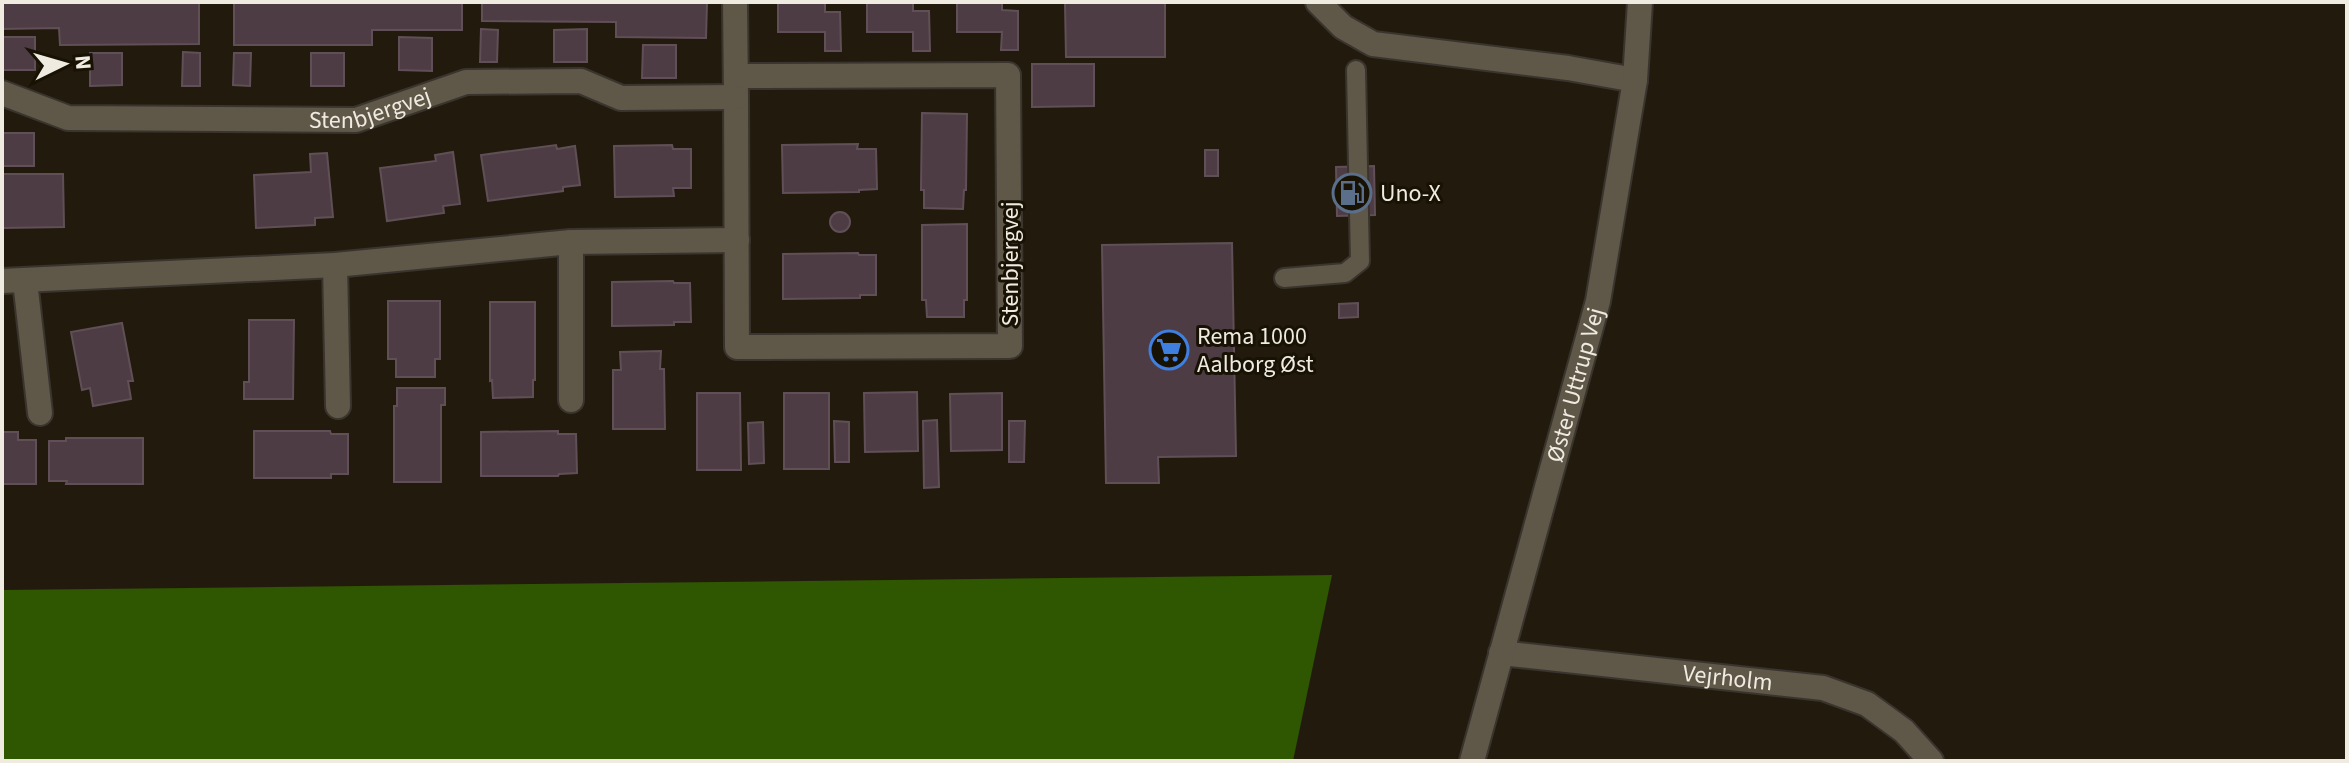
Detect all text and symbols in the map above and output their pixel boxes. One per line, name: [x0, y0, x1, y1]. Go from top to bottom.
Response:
north arrow: [24, 24, 104, 104]
text: N: [66, 54, 100, 71]
street label: Stenbjergvej: [309, 78, 436, 137]
fuel station icon: Uno-X: [1331, 172, 1373, 214]
place label: Uno-X: [1380, 176, 1441, 211]
street label: Stenbjergvej: [993, 201, 1028, 327]
street label: Øster Uttrup Vej: [1537, 304, 1613, 466]
place label: Rema 1000 Aalborg Øst: [1197, 319, 1314, 382]
supermarket icon: Rema 1000 Aalborg Øst: [1148, 329, 1190, 371]
street label: Vejrholm: [1681, 655, 1774, 700]

